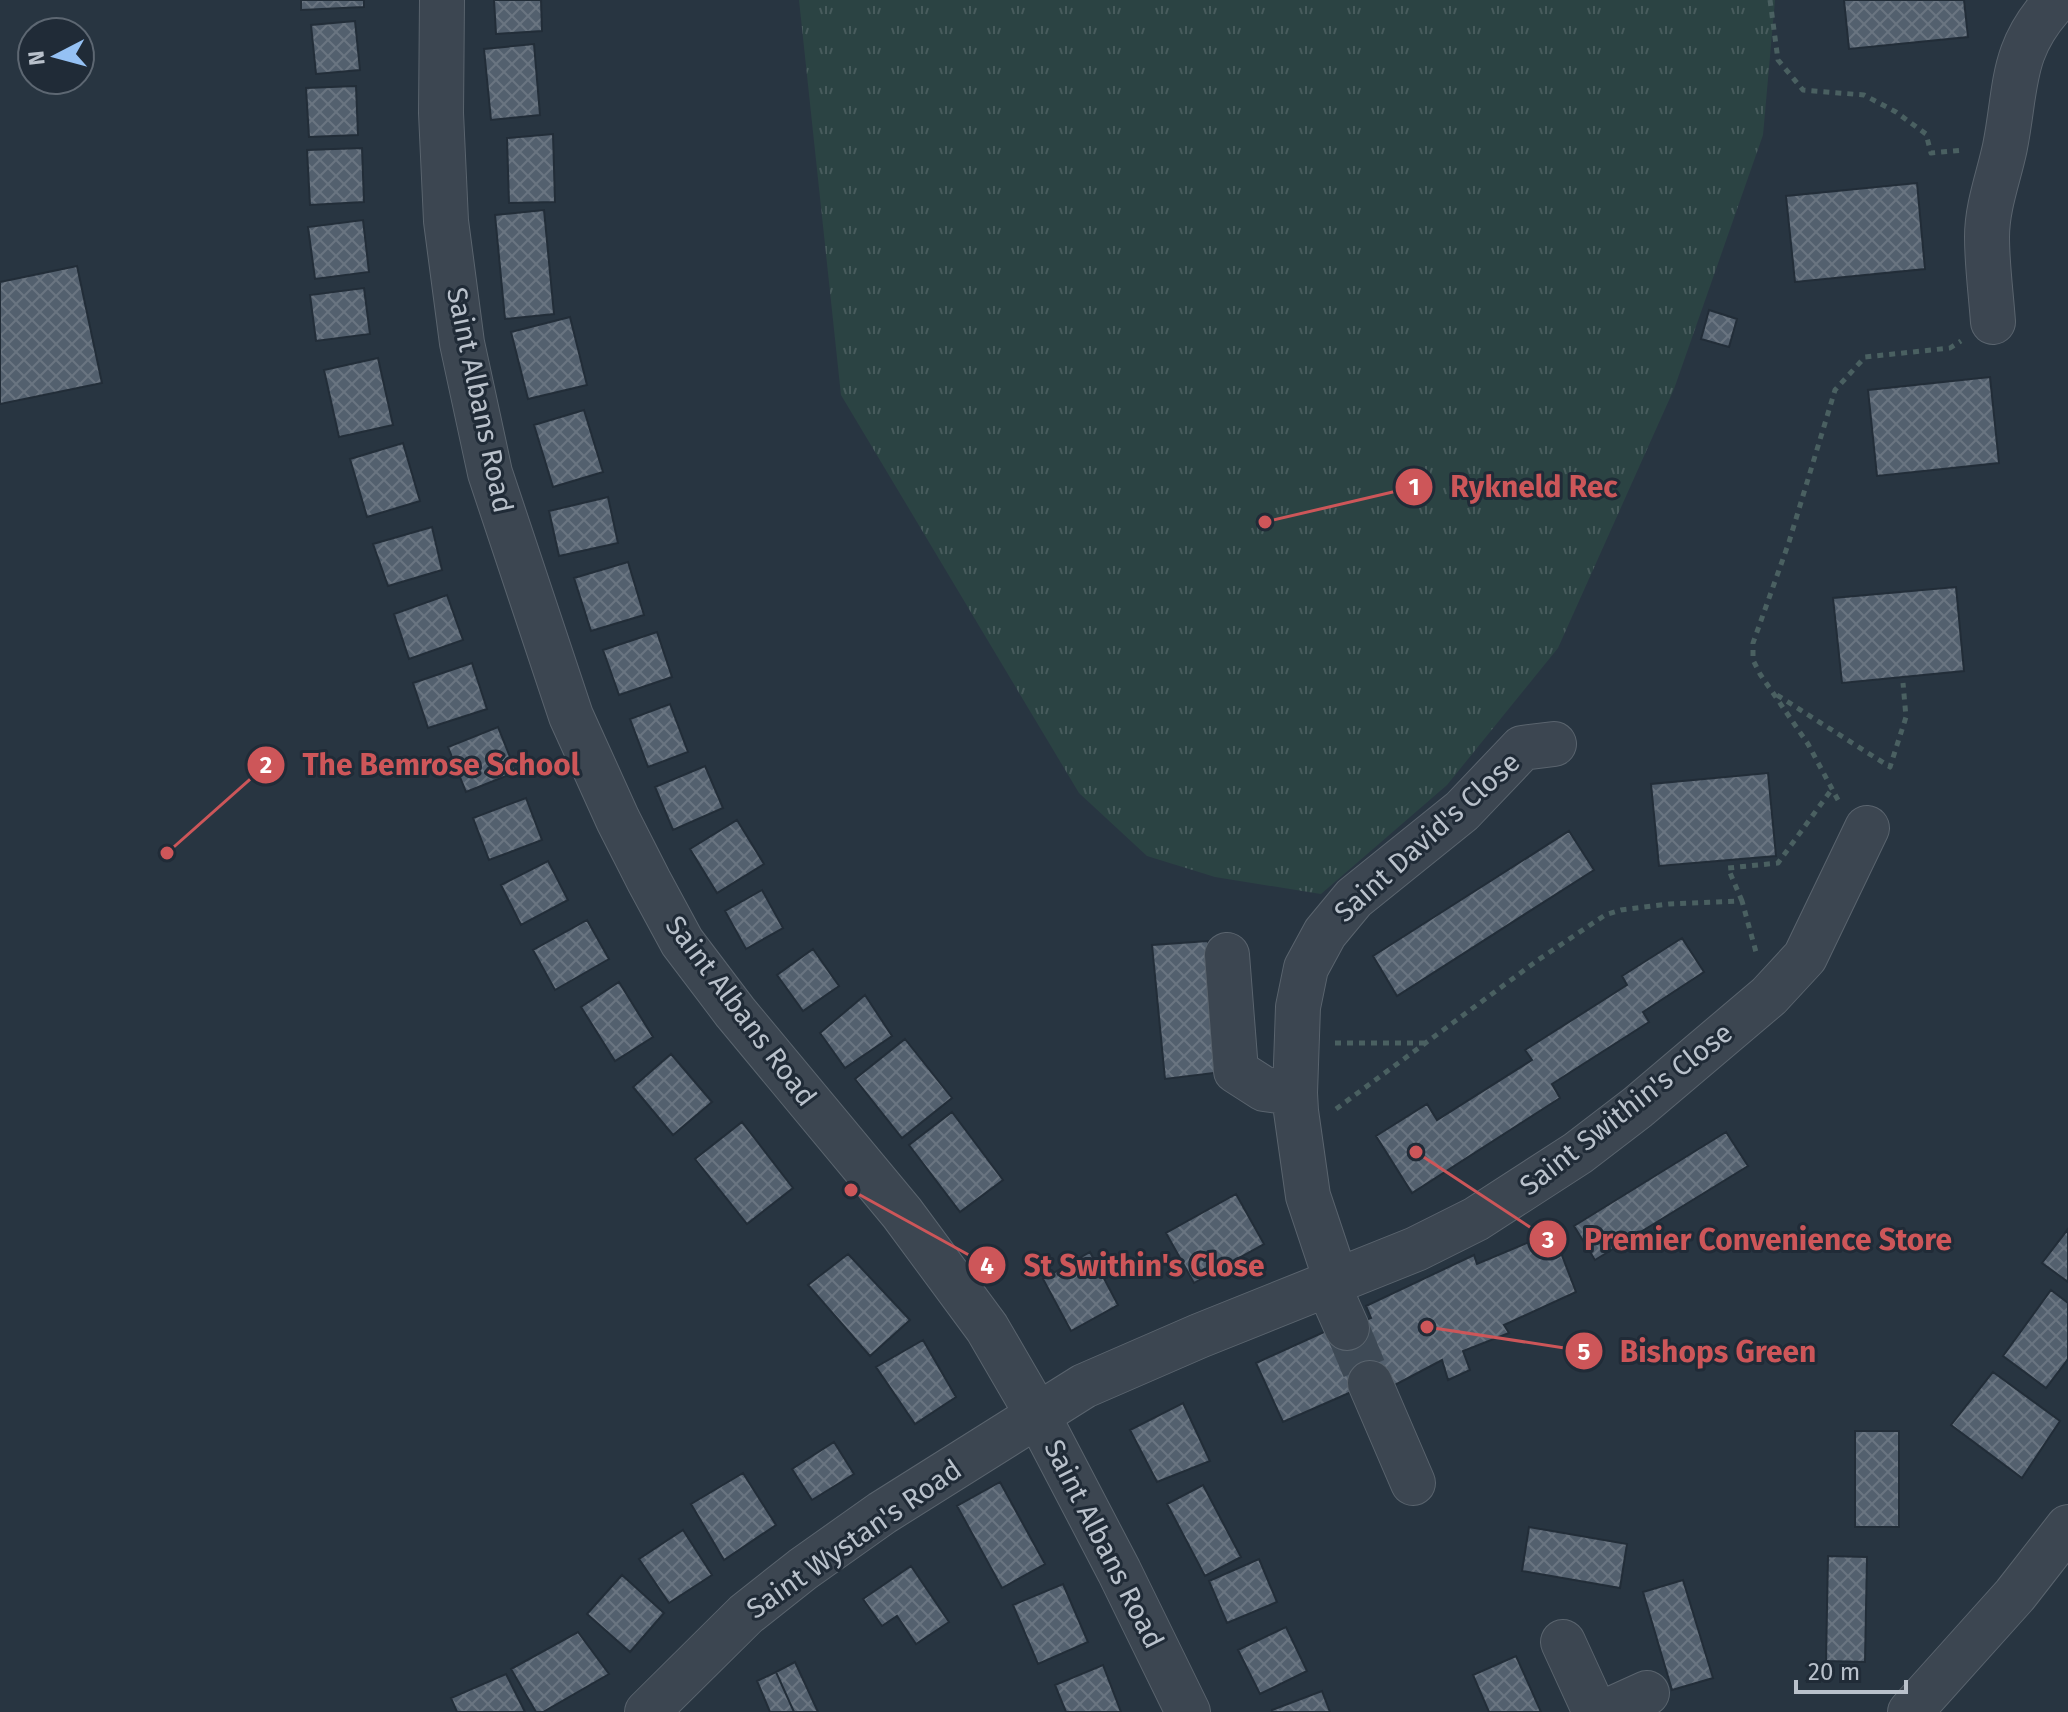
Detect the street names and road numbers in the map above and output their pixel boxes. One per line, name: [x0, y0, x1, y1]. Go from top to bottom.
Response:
street label: Saint Albans Road: [440, 284, 520, 516]
street label: Saint David's Close: [1328, 745, 1526, 929]
street label: Saint Albans Road: [659, 909, 823, 1113]
street label: Saint Swithin's Close: [1513, 1016, 1739, 1202]
street label: Saint Albans Road: [1037, 1434, 1171, 1654]
street label: Saint Wystan's Road: [740, 1453, 968, 1625]

